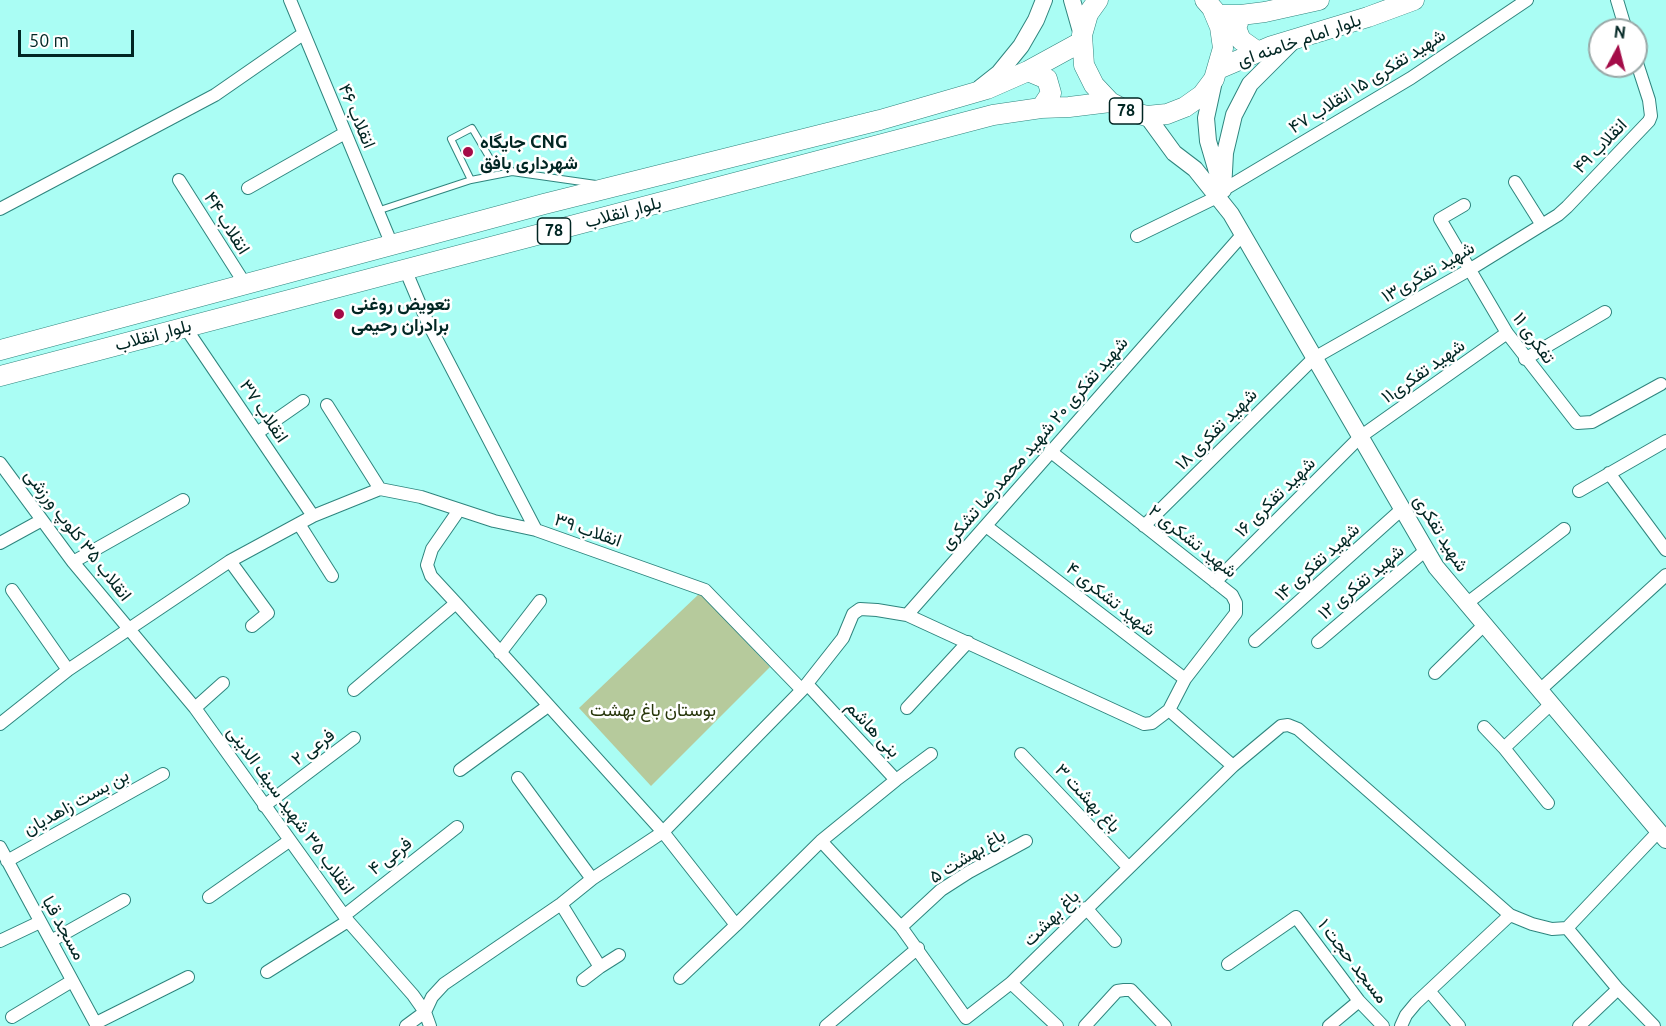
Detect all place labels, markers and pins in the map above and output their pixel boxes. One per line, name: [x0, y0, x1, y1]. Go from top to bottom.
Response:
place label: جایگاه CNG شهرداری بافق: [480, 131, 578, 174]
marker: جایگاه CNG شهرداری بافق: [461, 145, 475, 159]
place label: تعویض روغنی برادران رحیمی: [351, 293, 450, 336]
marker: تعویض روغنی برادران رحیمی: [332, 307, 346, 321]

